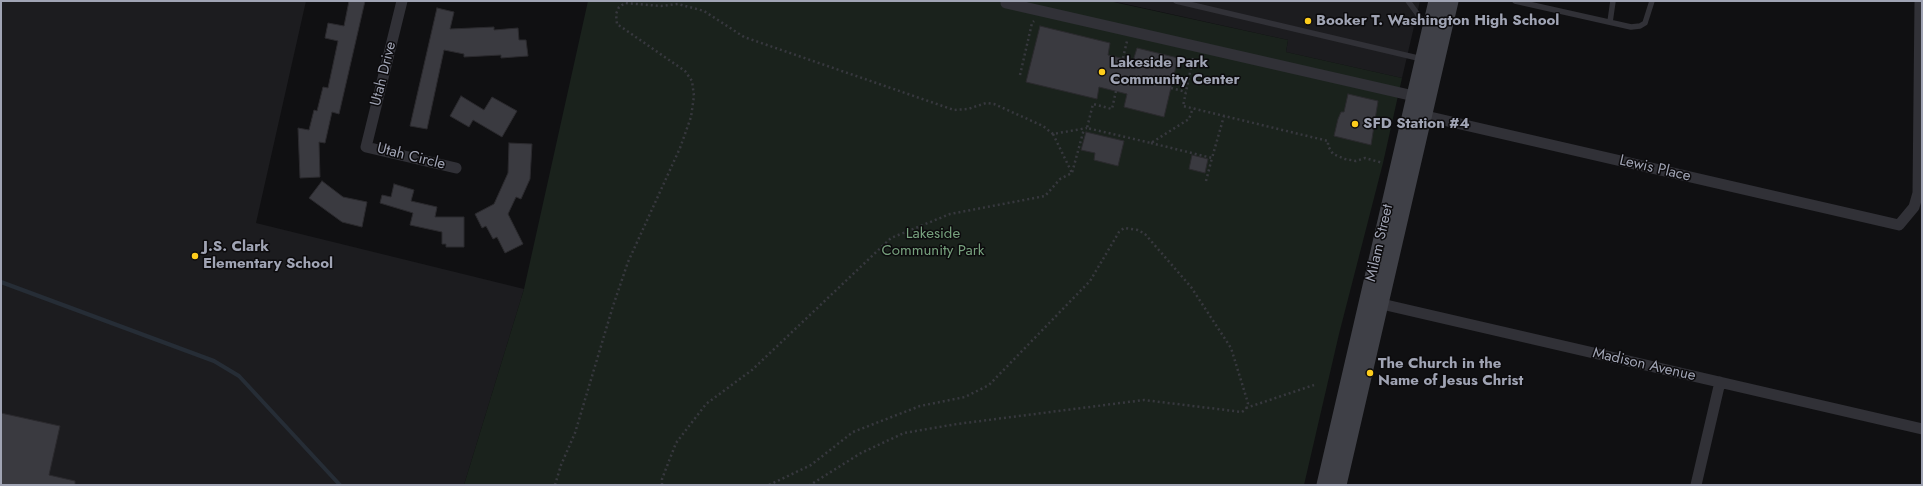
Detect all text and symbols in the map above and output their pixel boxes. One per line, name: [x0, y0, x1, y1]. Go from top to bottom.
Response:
place label: Booker T. Washington High School: [1316, 12, 1559, 30]
marker: Booker T. Washington High School: [1303, 16, 1313, 26]
street label: Utah Drive: [367, 40, 401, 108]
place label: Lakeside Park Community Center: [1110, 54, 1240, 89]
marker: Lakeside Park Community Center: [1097, 67, 1107, 77]
place label: SFD Station #4: [1363, 115, 1470, 133]
marker: SFD Station #4: [1350, 119, 1360, 129]
street label: Utah Circle: [375, 140, 447, 174]
street label: Lewis Place: [1618, 152, 1692, 186]
street label: Milam Street: [1362, 203, 1398, 283]
park label: Lakeside Community Park: [882, 225, 984, 260]
place label: J.S. Clark Elementary School: [203, 238, 333, 273]
marker: J.S. Clark Elementary School: [190, 251, 200, 261]
street label: Madison Avenue: [1591, 344, 1697, 386]
place label: The Church in the Name of Jesus Christ: [1378, 355, 1523, 390]
marker: The Church in the Name of Jesus Christ: [1365, 368, 1375, 378]

